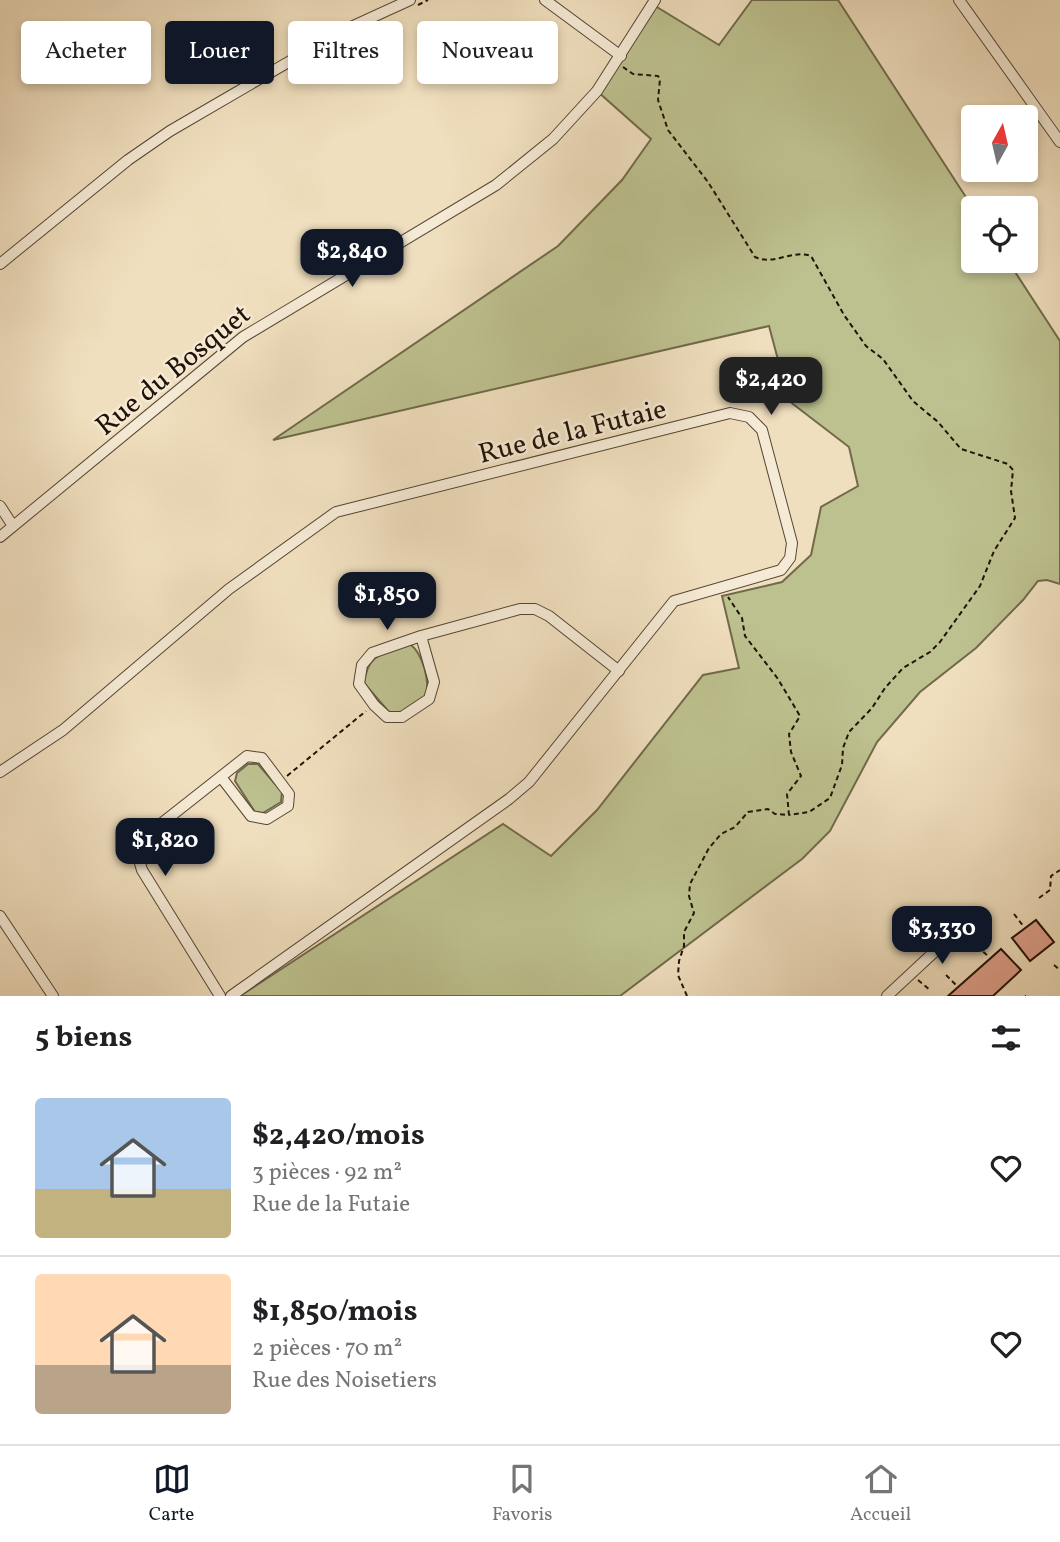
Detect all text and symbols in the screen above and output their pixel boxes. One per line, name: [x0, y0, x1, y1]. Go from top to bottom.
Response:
chip: Acheter: [21, 21, 151, 84]
chip: Louer: [165, 21, 274, 84]
chip: Filtres: [288, 21, 403, 84]
chip: Nouveau: [417, 21, 558, 84]
north arrow: [961, 105, 1038, 182]
map controls: [961, 105, 1038, 273]
button: locate: [961, 196, 1038, 273]
pin: $2,840: [295, 230, 409, 289]
text: $2,840: [316, 236, 388, 268]
street label: Rue du Bosquet: [88, 296, 259, 446]
pin: $2,420: [714, 358, 828, 417]
text: $2,420: [735, 364, 807, 396]
street label: Rue de la Futaie: [474, 390, 671, 475]
pin: $1,850: [330, 572, 444, 632]
text: $1,850: [354, 579, 420, 611]
pin: $1,820: [108, 818, 222, 878]
text: $1,820: [131, 825, 199, 857]
pin: $3,330: [885, 906, 999, 966]
text: $3,330: [908, 913, 976, 945]
text: 5 biens: [35, 1017, 132, 1059]
icon: filters: [987, 1019, 1025, 1057]
text: $2,420/mois: [252, 1115, 425, 1157]
icon: home: [91, 1126, 175, 1210]
icon: heart: [987, 1149, 1025, 1187]
text: 3 pièces · 92 m²: [252, 1157, 402, 1189]
text: Rue de la Futaie: [252, 1189, 410, 1221]
text: $1,850/mois: [252, 1291, 418, 1333]
icon: home: [91, 1302, 175, 1386]
icon: heart: [987, 1325, 1025, 1363]
text: 2 pièces · 70 m²: [252, 1333, 402, 1365]
text: Rue des Noisetiers: [252, 1365, 437, 1397]
tab: Carte: [149, 1460, 194, 1528]
tab: Favoris: [492, 1460, 552, 1528]
tab: Accueil: [850, 1460, 911, 1528]

